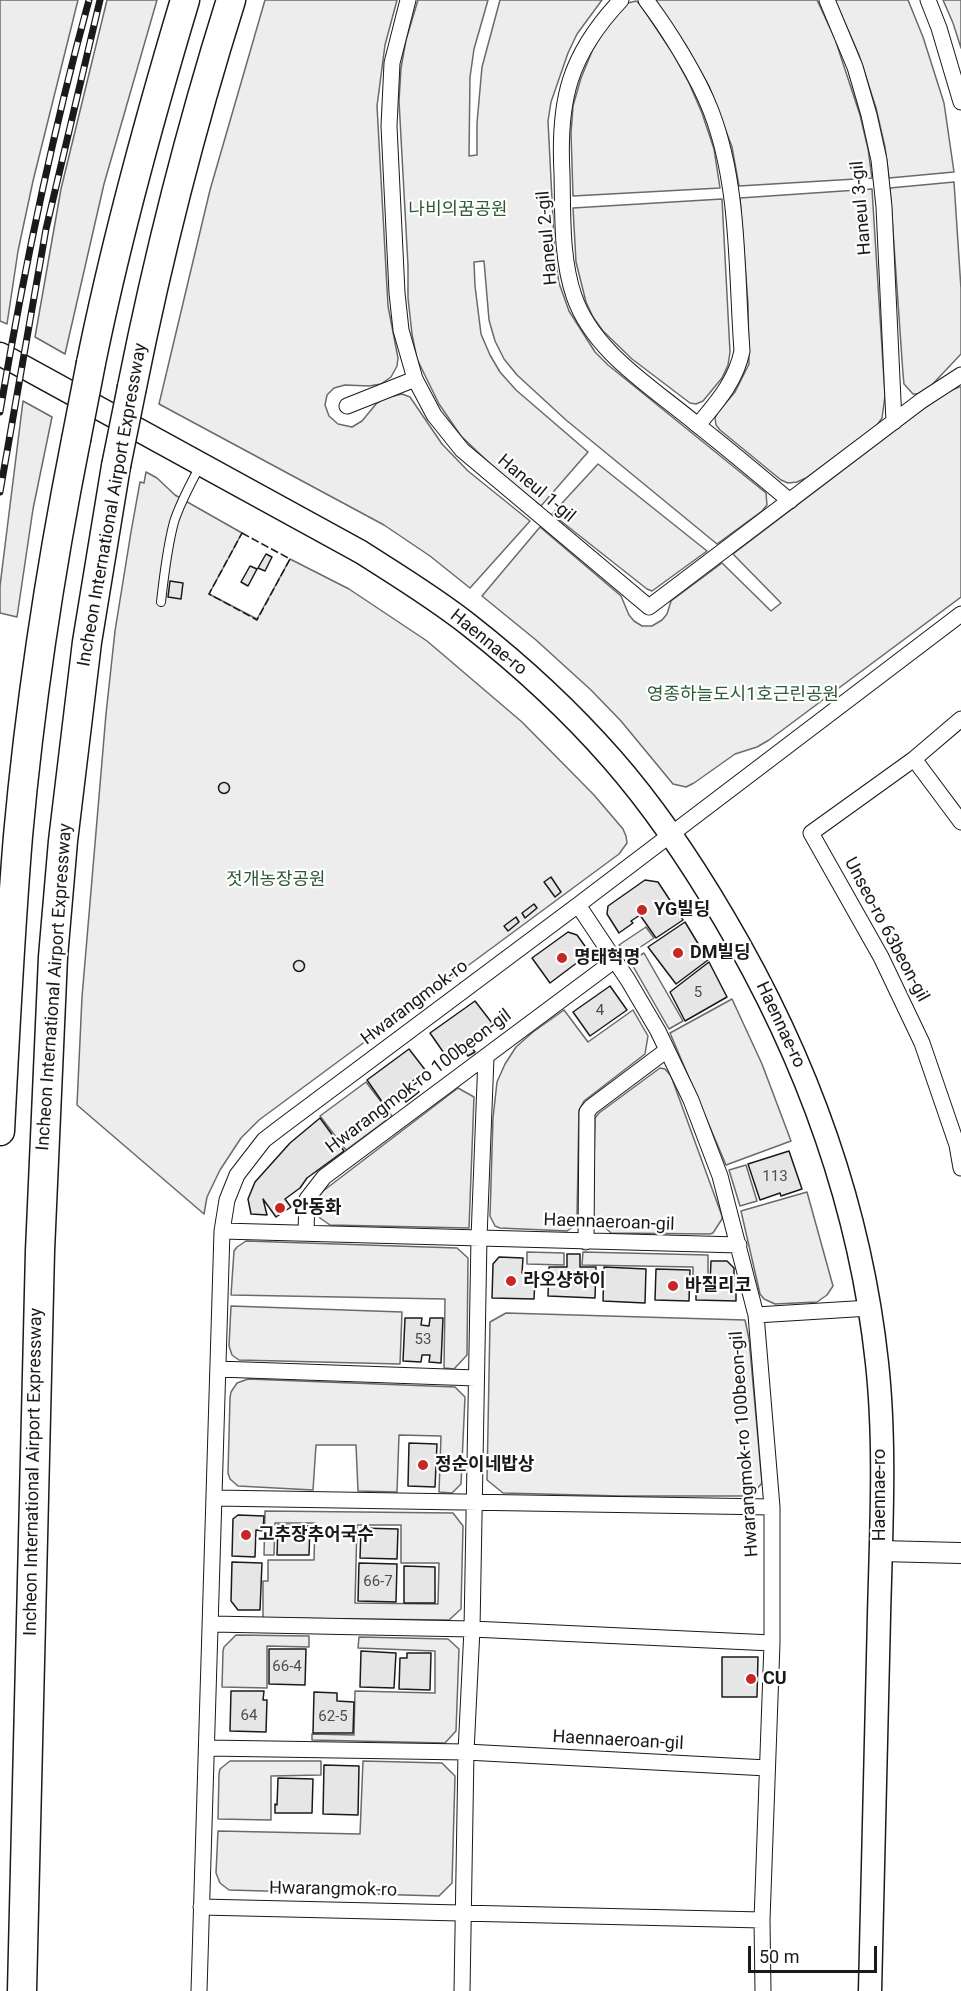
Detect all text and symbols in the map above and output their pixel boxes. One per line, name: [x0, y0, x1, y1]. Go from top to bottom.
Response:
street label: Haneul 3-gil: [847, 160, 877, 256]
street label: Haneul 2-gil: [533, 190, 563, 286]
park label: 나비의꿈공원: [408, 199, 508, 221]
street label: Incheon International Airport Expressway: [74, 342, 152, 668]
street label: Haneul 1-gil: [493, 450, 579, 528]
street label: Haennae-ro: [445, 605, 531, 681]
park label: 영종하늘도시1호근린공원: [647, 684, 839, 706]
street label: Incheon International Airport Expressway: [33, 823, 77, 1151]
street label: Unseo-ro 63beon-gil: [839, 854, 933, 1006]
park label: 젓개농장공원: [226, 869, 326, 891]
place label: YG빌딩: [654, 899, 710, 921]
marker: YG빌딩: [635, 903, 649, 917]
place label: DM빌딩: [690, 942, 751, 964]
marker: DM빌딩: [671, 946, 685, 960]
place label: 명태혁명: [574, 947, 640, 969]
marker: 명태혁명: [555, 951, 569, 965]
street label: Hwarangmok-ro: [357, 956, 473, 1050]
street label: Haennae-ro: [751, 978, 809, 1072]
house number: 5: [694, 984, 702, 1002]
house number: 4: [596, 1002, 604, 1020]
street label: Hwarangmok-ro 100beon-gil: [322, 1005, 516, 1159]
house number: 113: [762, 1168, 788, 1186]
place label: 안동화: [292, 1197, 342, 1219]
marker: 안동화: [273, 1201, 287, 1215]
street label: Haennaeroan-gil: [543, 1210, 675, 1236]
place label: 라오샹하이: [523, 1270, 606, 1292]
marker: 라오샹하이: [504, 1274, 518, 1288]
place label: 바질리코: [685, 1275, 751, 1297]
marker: 바질리코: [666, 1279, 680, 1293]
street label: Incheon International Airport Expressway: [20, 1308, 48, 1636]
street label: Hwarangmok-ro 100beon-gil: [726, 1330, 764, 1558]
house number: 53: [415, 1331, 431, 1349]
street label: Haennae-ro: [869, 1449, 891, 1541]
place label: 정순이네밥상: [435, 1454, 534, 1476]
marker: 정순이네밥상: [416, 1458, 430, 1472]
place label: 고추장추어국수: [258, 1524, 374, 1546]
marker: 고추장추어국수: [239, 1528, 253, 1542]
house number: 66-7: [363, 1573, 393, 1591]
house number: 66-4: [272, 1658, 302, 1676]
place label: CU: [763, 1668, 787, 1690]
marker: CU: [744, 1672, 758, 1686]
house number: 64: [241, 1707, 257, 1725]
house number: 62-5: [318, 1708, 348, 1726]
street label: Haennaeroan-gil: [552, 1727, 684, 1755]
street label: Hwarangmok-ro: [269, 1878, 397, 1902]
scale bar: [751, 1934, 880, 1972]
text: 50 m: [759, 1946, 799, 1967]

